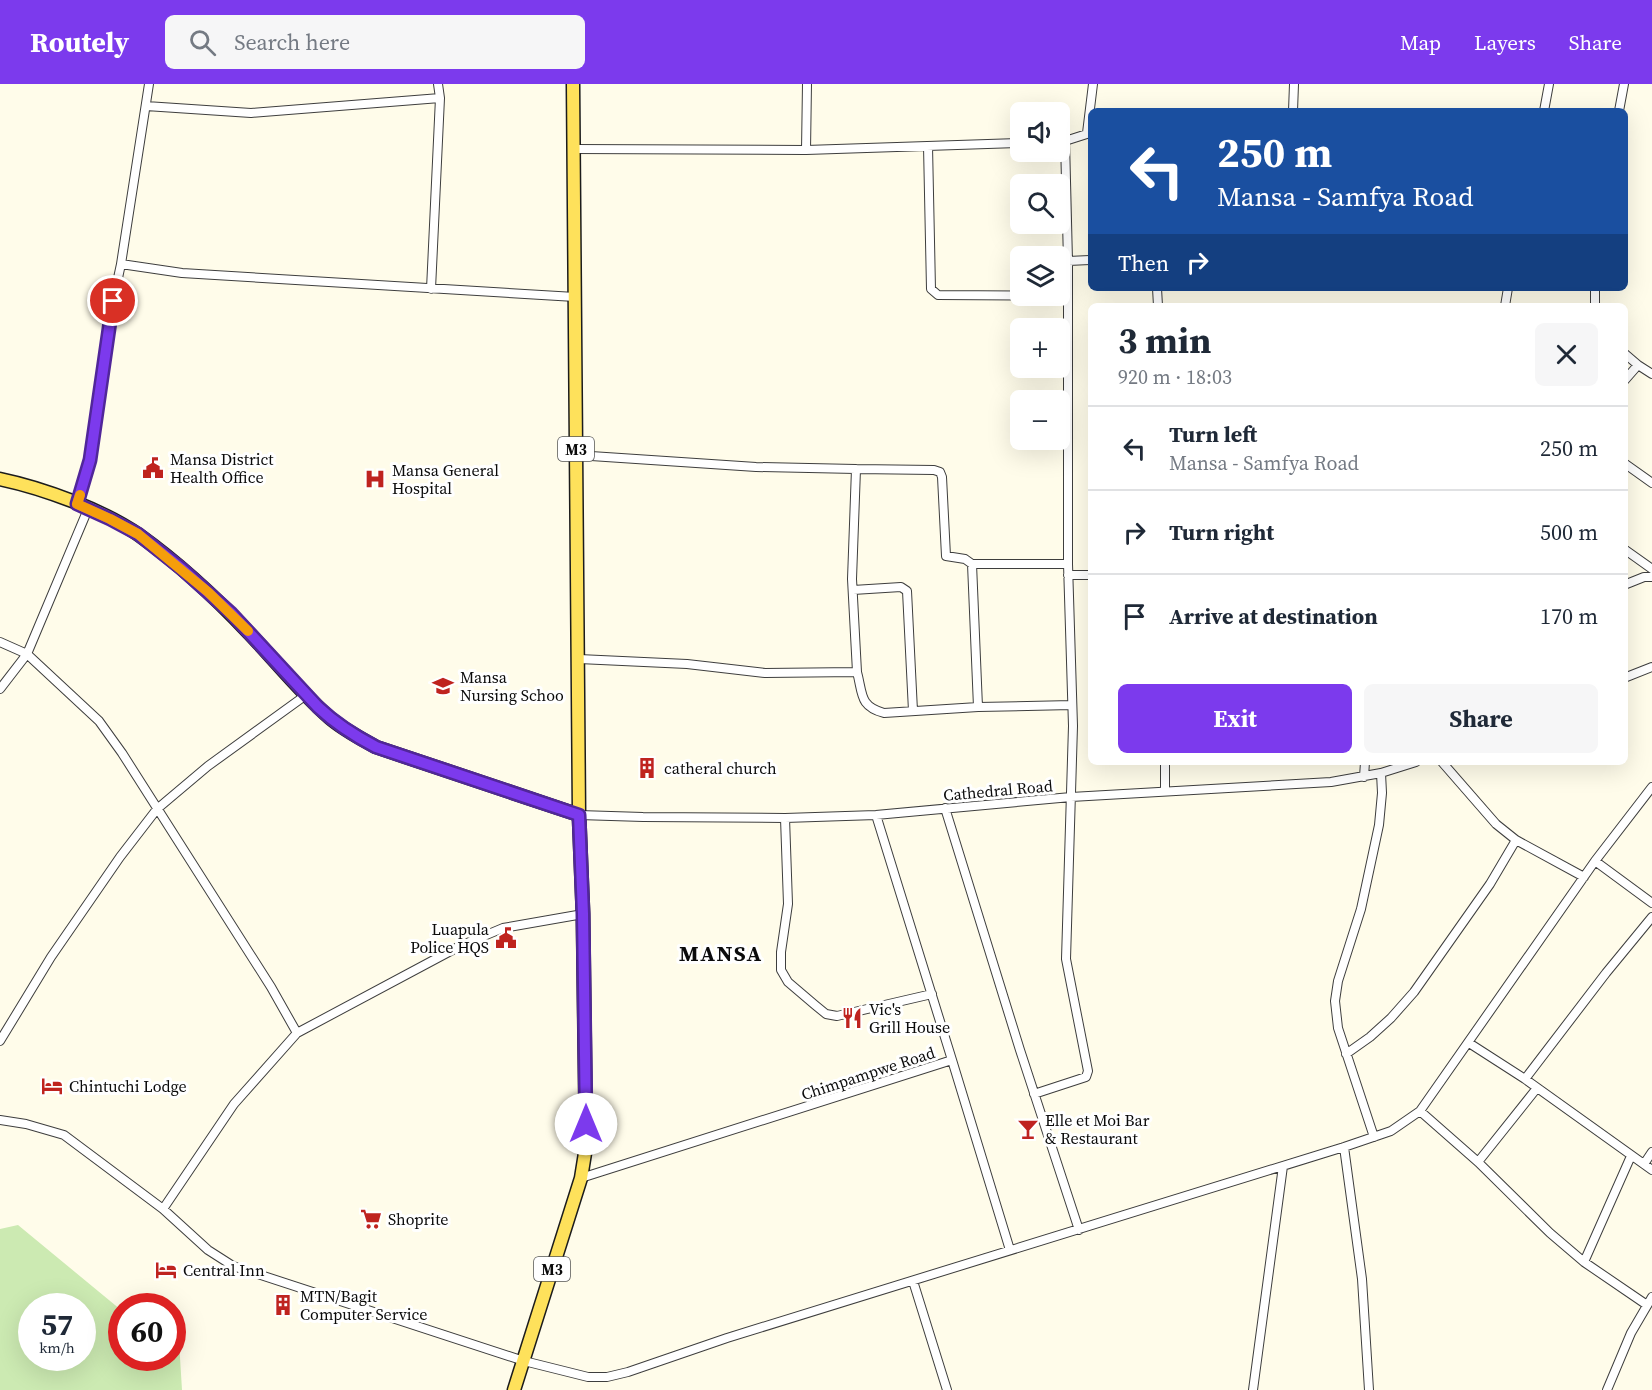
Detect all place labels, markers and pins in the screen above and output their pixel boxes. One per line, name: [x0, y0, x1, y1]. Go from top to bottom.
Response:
pin: [87, 275, 138, 326]
place label: Mansa District Health Office: [170, 448, 274, 488]
public building icon: Mansa District Health Office: [141, 456, 165, 480]
place label: Mansa General Hospital: [392, 459, 499, 499]
hospital icon: Mansa General Hospital: [363, 467, 387, 491]
place label: Mansa Nursing Schoo: [460, 666, 564, 706]
school or university icon: Mansa Nursing Schoo: [431, 674, 455, 698]
building icon: catheral church: [635, 756, 659, 780]
place label: catheral church: [664, 757, 777, 779]
place label: Luapula Police HQS: [410, 918, 490, 958]
public building icon: Luapula Police HQS: [494, 926, 518, 950]
place label: Vic's Grill House: [869, 998, 950, 1038]
restaurant icon: Vic's Grill House: [840, 1006, 864, 1030]
hotel icon: Chintuchi Lodge: [40, 1074, 64, 1098]
place label: Chintuchi Lodge: [69, 1075, 187, 1097]
place label: Elle et Moi Bar & Restaurant: [1045, 1109, 1150, 1149]
bar icon: Elle et Moi Bar & Restaurant: [1016, 1117, 1040, 1141]
supermarket icon: Shoprite: [359, 1207, 383, 1231]
place label: Shoprite: [388, 1208, 449, 1230]
hotel icon: Central Inn: [154, 1258, 178, 1282]
place label: Central Inn: [183, 1259, 265, 1281]
place label: MTN/Bagit Computer Service: [300, 1285, 428, 1325]
building icon: MTN/Bagit Computer Service: [271, 1293, 295, 1317]

